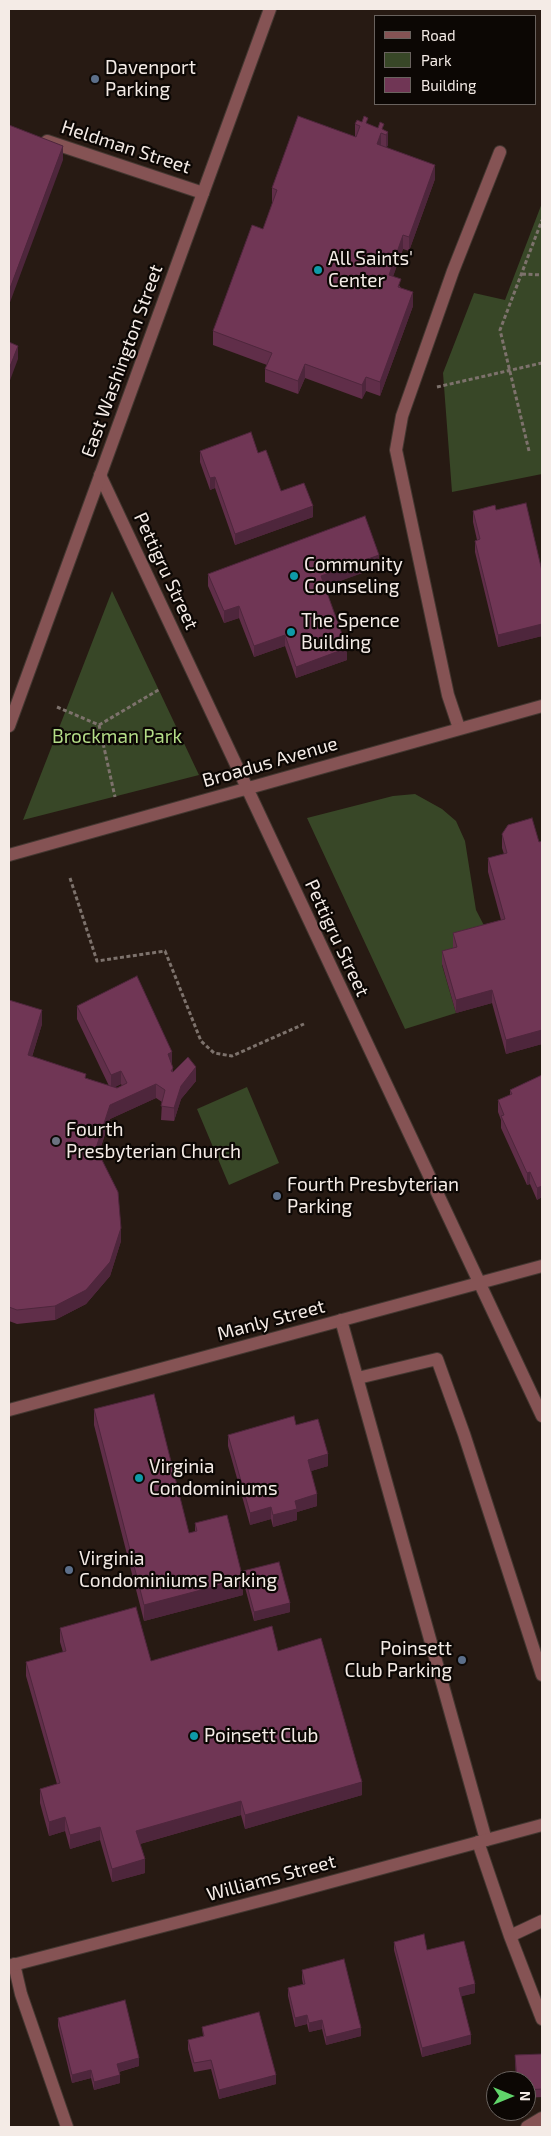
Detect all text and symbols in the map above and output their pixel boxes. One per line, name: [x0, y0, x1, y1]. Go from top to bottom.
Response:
legend: [374, 15, 536, 105]
text: Road: [421, 26, 456, 44]
text: Park: [421, 51, 452, 69]
place label: Davenport Parking: [105, 57, 196, 101]
marker: Davenport Parking: [89, 73, 101, 85]
text: Building: [421, 76, 476, 94]
street label: Heldman Street: [58, 115, 194, 179]
place label: All Saints' Center: [328, 248, 413, 292]
street label: East Washington Street: [76, 261, 168, 461]
marker: All Saints' Center: [312, 264, 324, 276]
street label: Pettigru Street: [129, 509, 203, 633]
place label: Community Counseling: [304, 554, 403, 598]
marker: Community Counseling: [288, 570, 300, 582]
place label: The Spence Building: [301, 610, 400, 654]
marker: The Spence Building: [285, 626, 297, 638]
park label: Brockman Park: [52, 726, 182, 748]
street label: Broadus Avenue: [200, 732, 340, 792]
street label: Pettigru Street: [300, 876, 374, 1000]
place label: Fourth Presbyterian Church: [66, 1119, 241, 1163]
marker: Fourth Presbyterian Church: [50, 1135, 62, 1147]
place label: Fourth Presbyterian Parking: [287, 1174, 459, 1218]
marker: Fourth Presbyterian Parking: [271, 1190, 283, 1202]
street label: Manly Street: [215, 1295, 327, 1345]
place label: Virginia Condominiums: [149, 1456, 278, 1500]
marker: Virginia Condominiums: [133, 1472, 145, 1484]
place label: Virginia Condominiums Parking: [79, 1548, 277, 1592]
marker: Virginia Condominiums Parking: [63, 1564, 75, 1576]
place label: Poinsett Club Parking: [344, 1638, 452, 1682]
marker: Poinsett Club Parking: [456, 1654, 468, 1666]
place label: Poinsett Club: [204, 1725, 318, 1747]
marker: Poinsett Club: [188, 1730, 200, 1742]
street label: Williams Street: [204, 1850, 338, 1906]
north arrow: [486, 2071, 536, 2121]
text: N: [517, 2091, 534, 2101]

